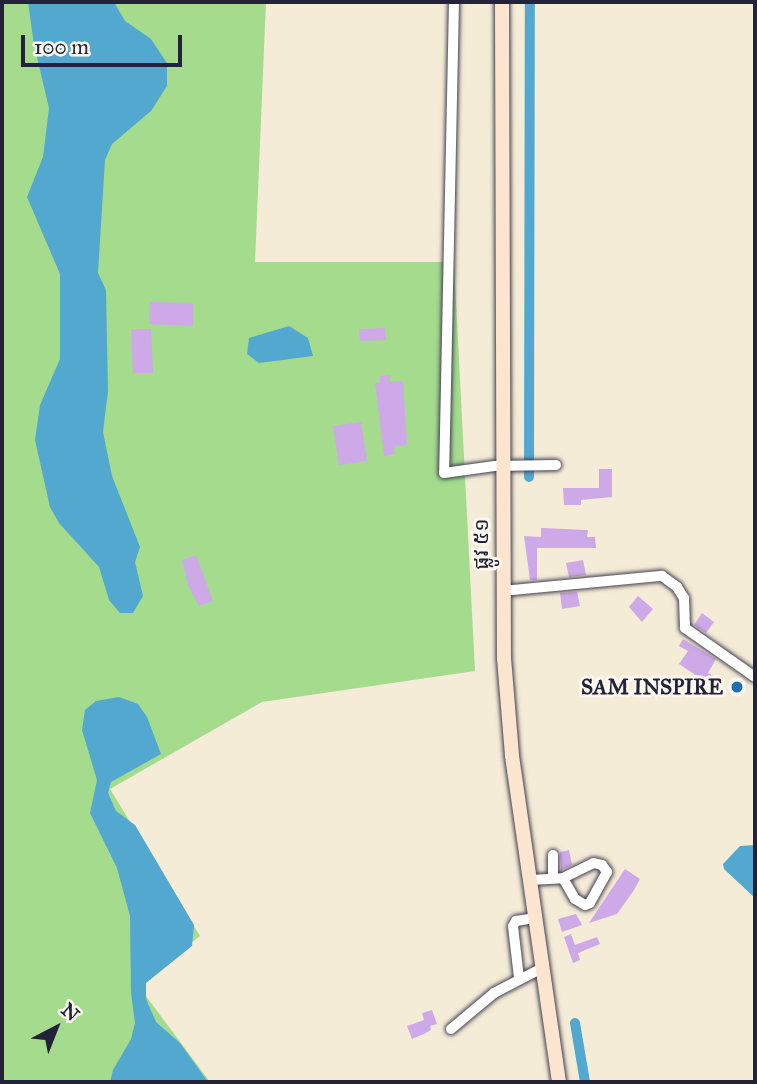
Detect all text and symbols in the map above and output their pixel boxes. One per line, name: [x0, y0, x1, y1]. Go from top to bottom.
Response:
scale bar: [24, 21, 186, 65]
text: 100 m: [34, 34, 89, 60]
street label: ផ្លូវ ៥១: [468, 518, 494, 570]
place label: SAM INSPIRE: [581, 674, 723, 700]
marker: SAM INSPIRE: [729, 679, 745, 695]
north arrow: [21, 993, 91, 1063]
text: N: [57, 998, 84, 1026]

